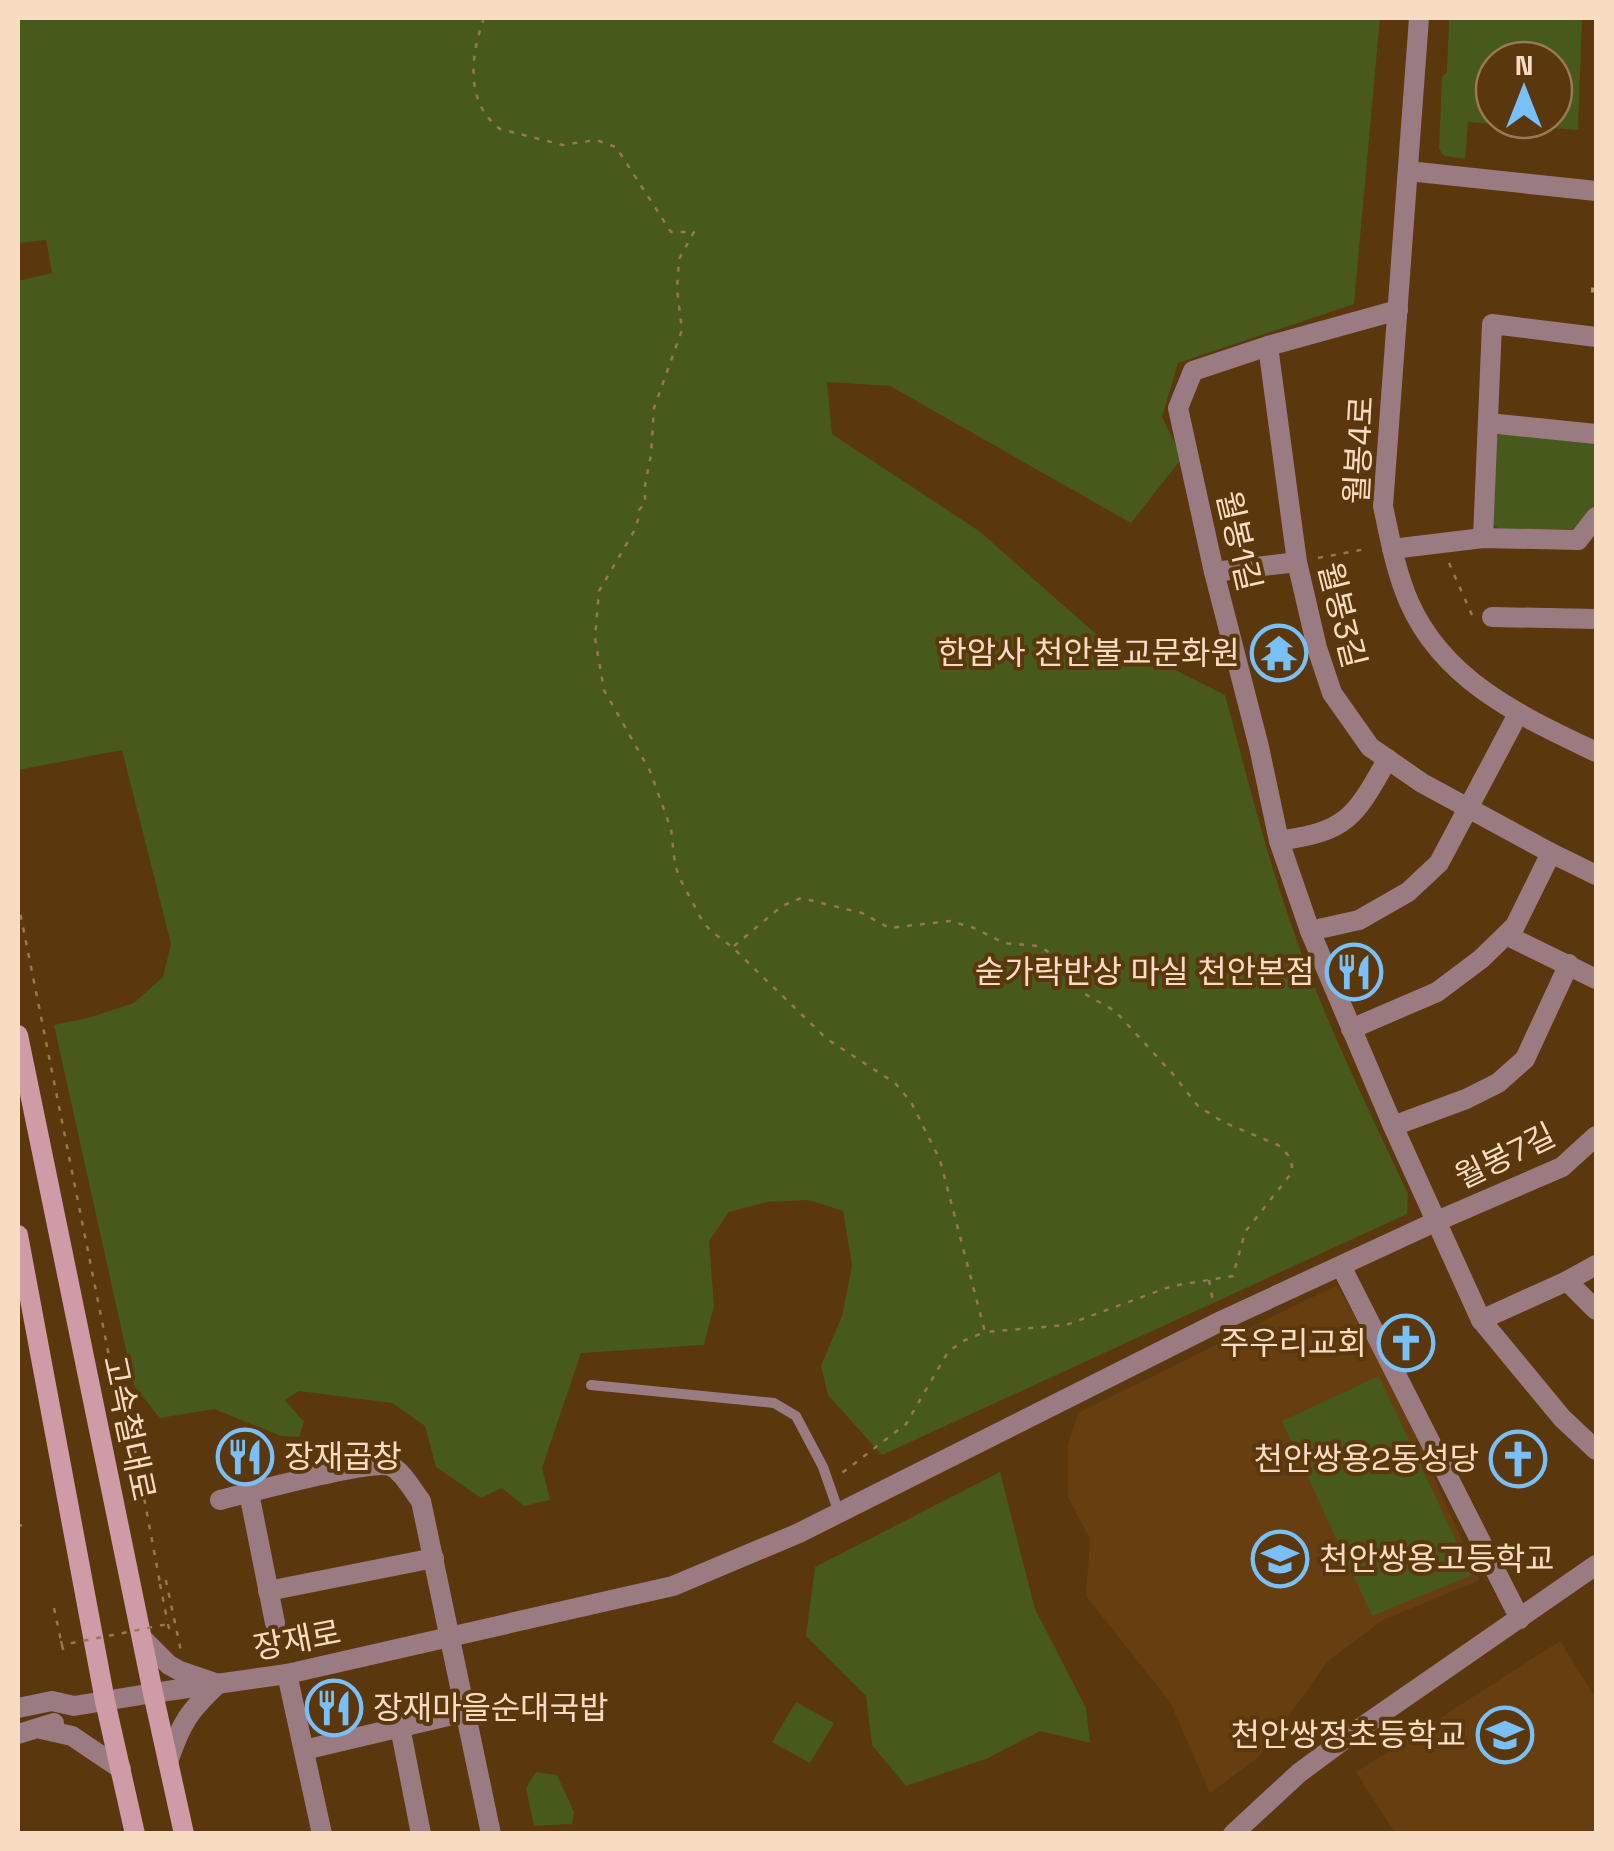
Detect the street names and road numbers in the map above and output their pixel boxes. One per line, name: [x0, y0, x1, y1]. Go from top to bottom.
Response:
street label: 월봉4로: [1336, 395, 1382, 505]
street label: 월봉1길: [1208, 487, 1270, 595]
street label: 월봉3길: [1310, 558, 1374, 672]
street label: 월봉7길: [1448, 1115, 1562, 1197]
street label: 고속철대로: [94, 1352, 164, 1504]
street label: 장재로: [250, 1612, 344, 1668]

